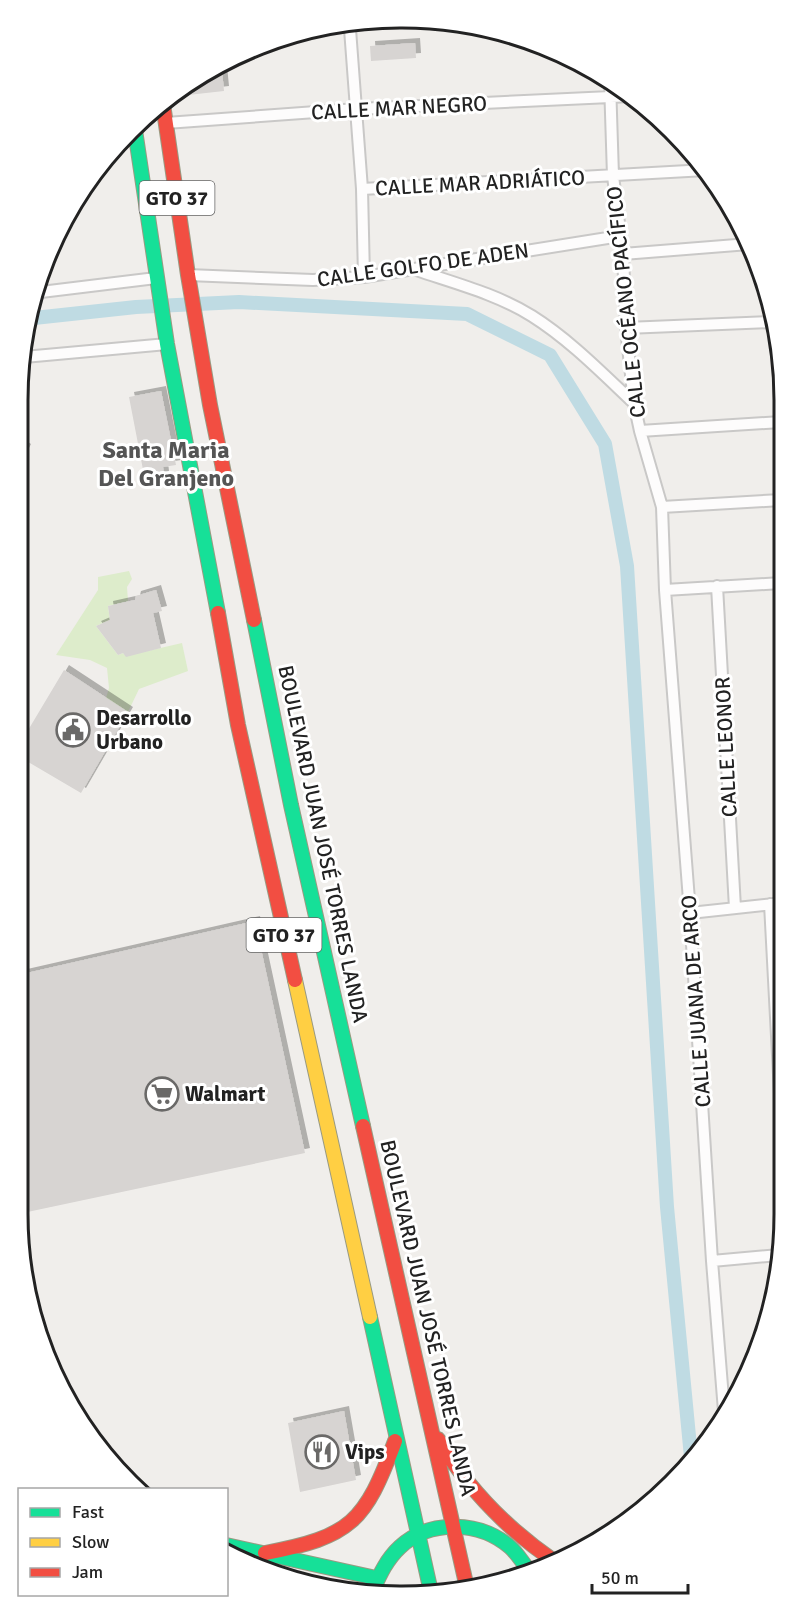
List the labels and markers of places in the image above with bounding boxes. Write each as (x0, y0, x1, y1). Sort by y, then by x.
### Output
place label: Desarrollo Urbano (96, 705, 192, 755)
public building icon: Desarrollo Urbano (55, 712, 91, 748)
supermarket icon: Walmart (144, 1076, 180, 1112)
place label: Walmart (185, 1081, 266, 1107)
restaurant icon: Vips (304, 1434, 340, 1470)
place label: Vips (345, 1439, 385, 1465)

